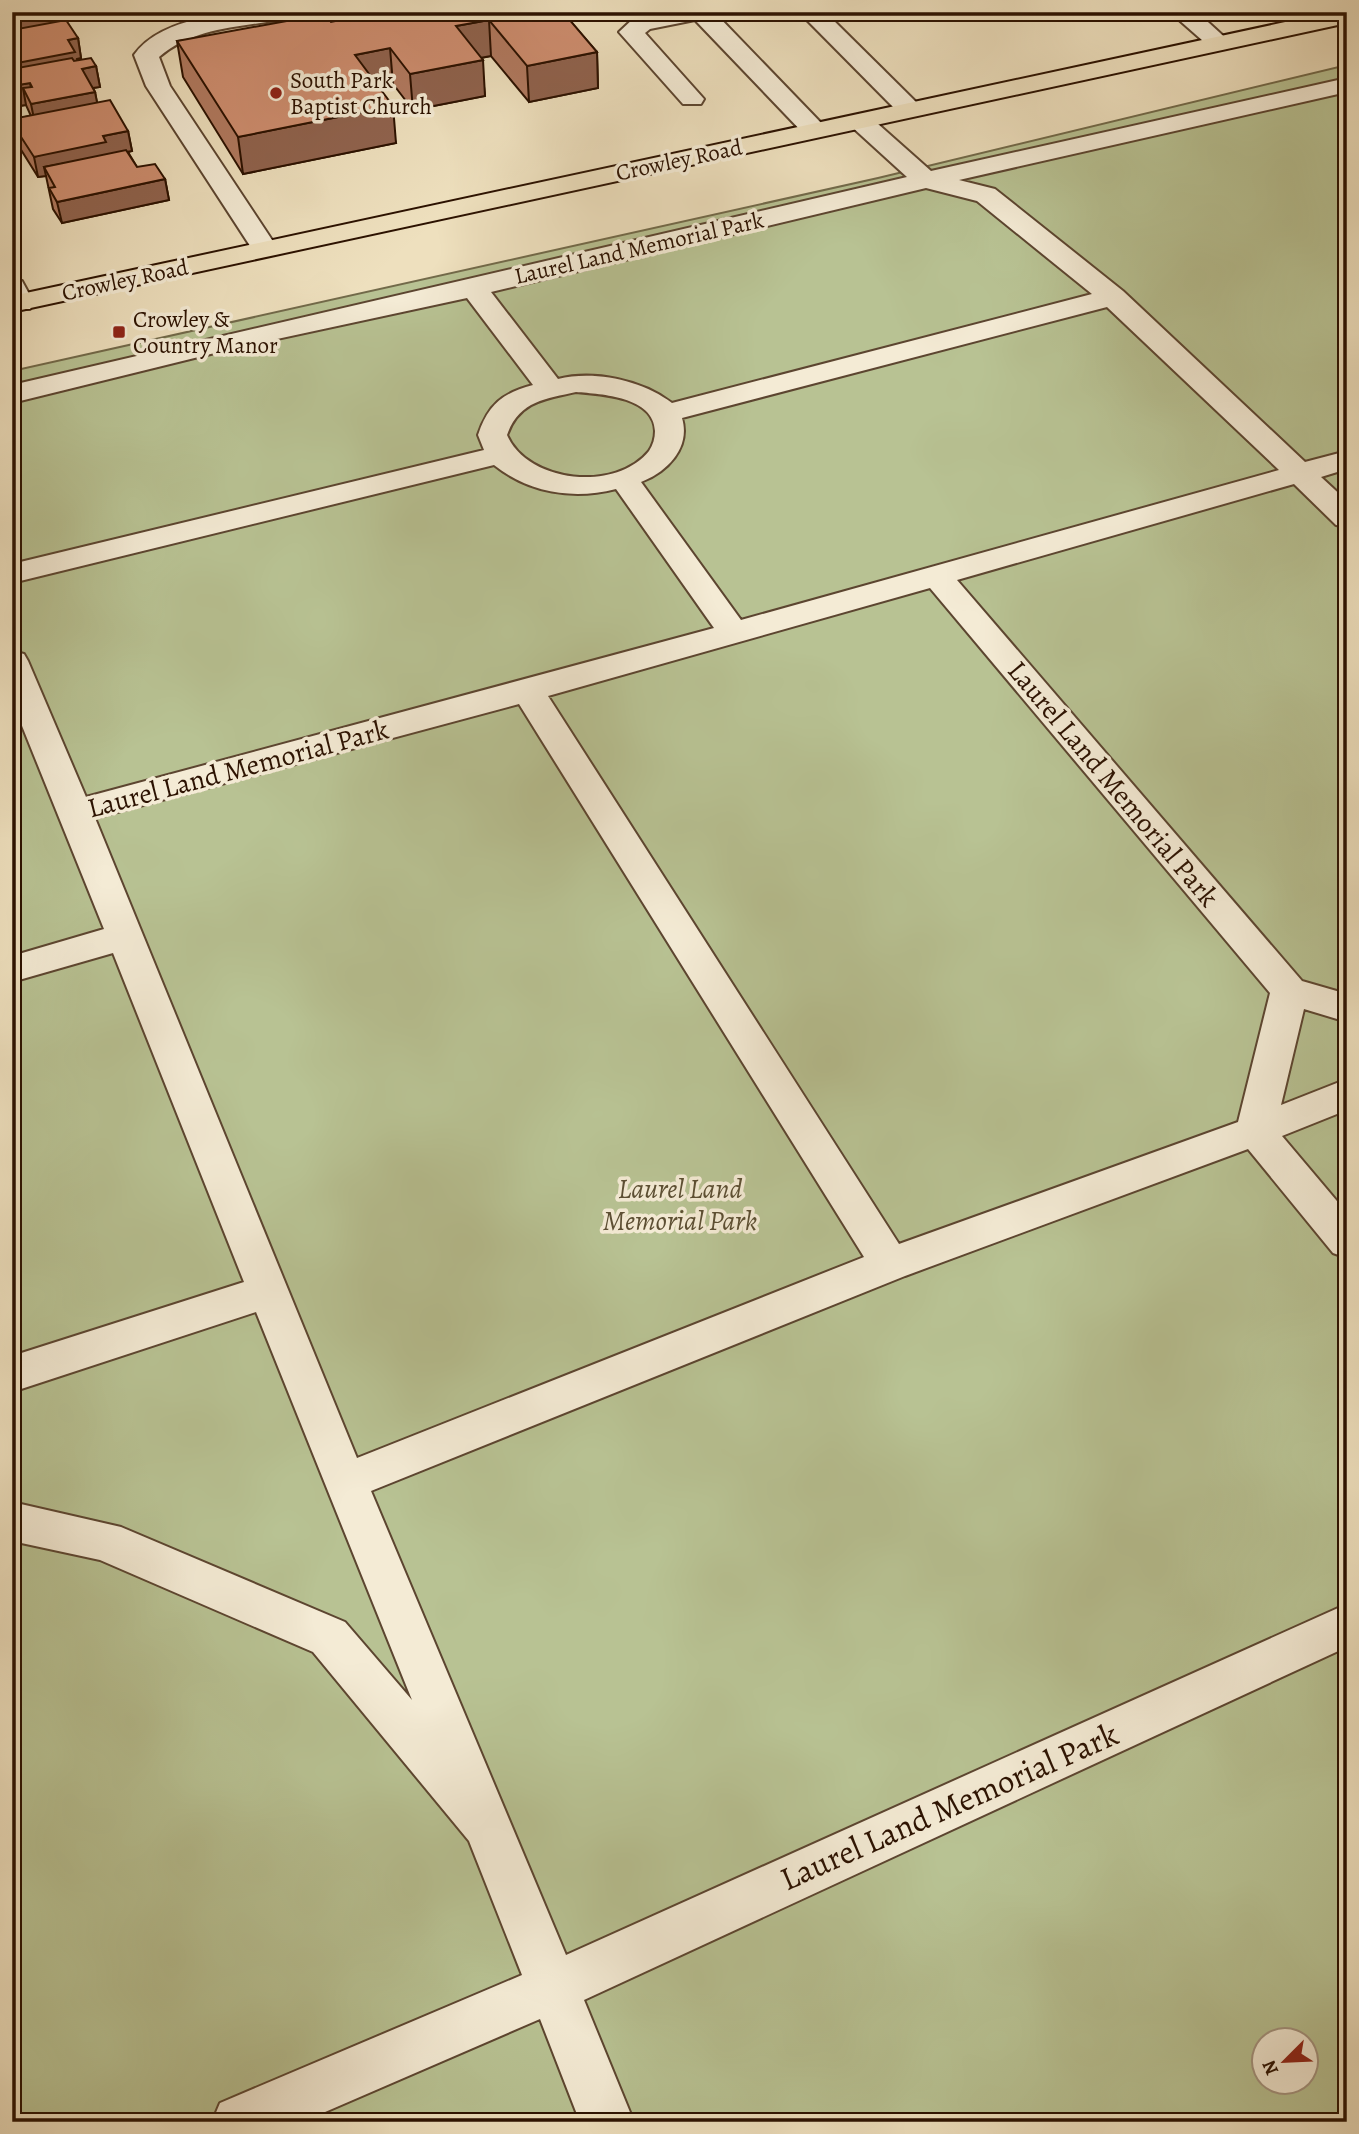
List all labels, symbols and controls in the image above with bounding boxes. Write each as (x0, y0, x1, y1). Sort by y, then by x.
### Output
place label: South Park Baptist Church (290, 65, 432, 122)
marker: South Park Baptist Church (268, 85, 284, 101)
street label: Crowley Road (613, 131, 746, 189)
street label: Laurel Land Memorial Park (511, 204, 767, 292)
street label: Crowley Road (59, 251, 192, 309)
place label: Crowley & Country Manor (133, 304, 278, 361)
marker: Crowley & Country Manor (111, 324, 127, 340)
street label: Laurel Land Memorial Park (999, 653, 1227, 915)
street label: Laurel Land Memorial Park (83, 710, 393, 828)
park label: Laurel Land Memorial Park (603, 1170, 757, 1240)
street label: Laurel Land Memorial Park (773, 1711, 1125, 1901)
north arrow (1250, 2025, 1320, 2096)
text: N (1256, 2056, 1285, 2079)

